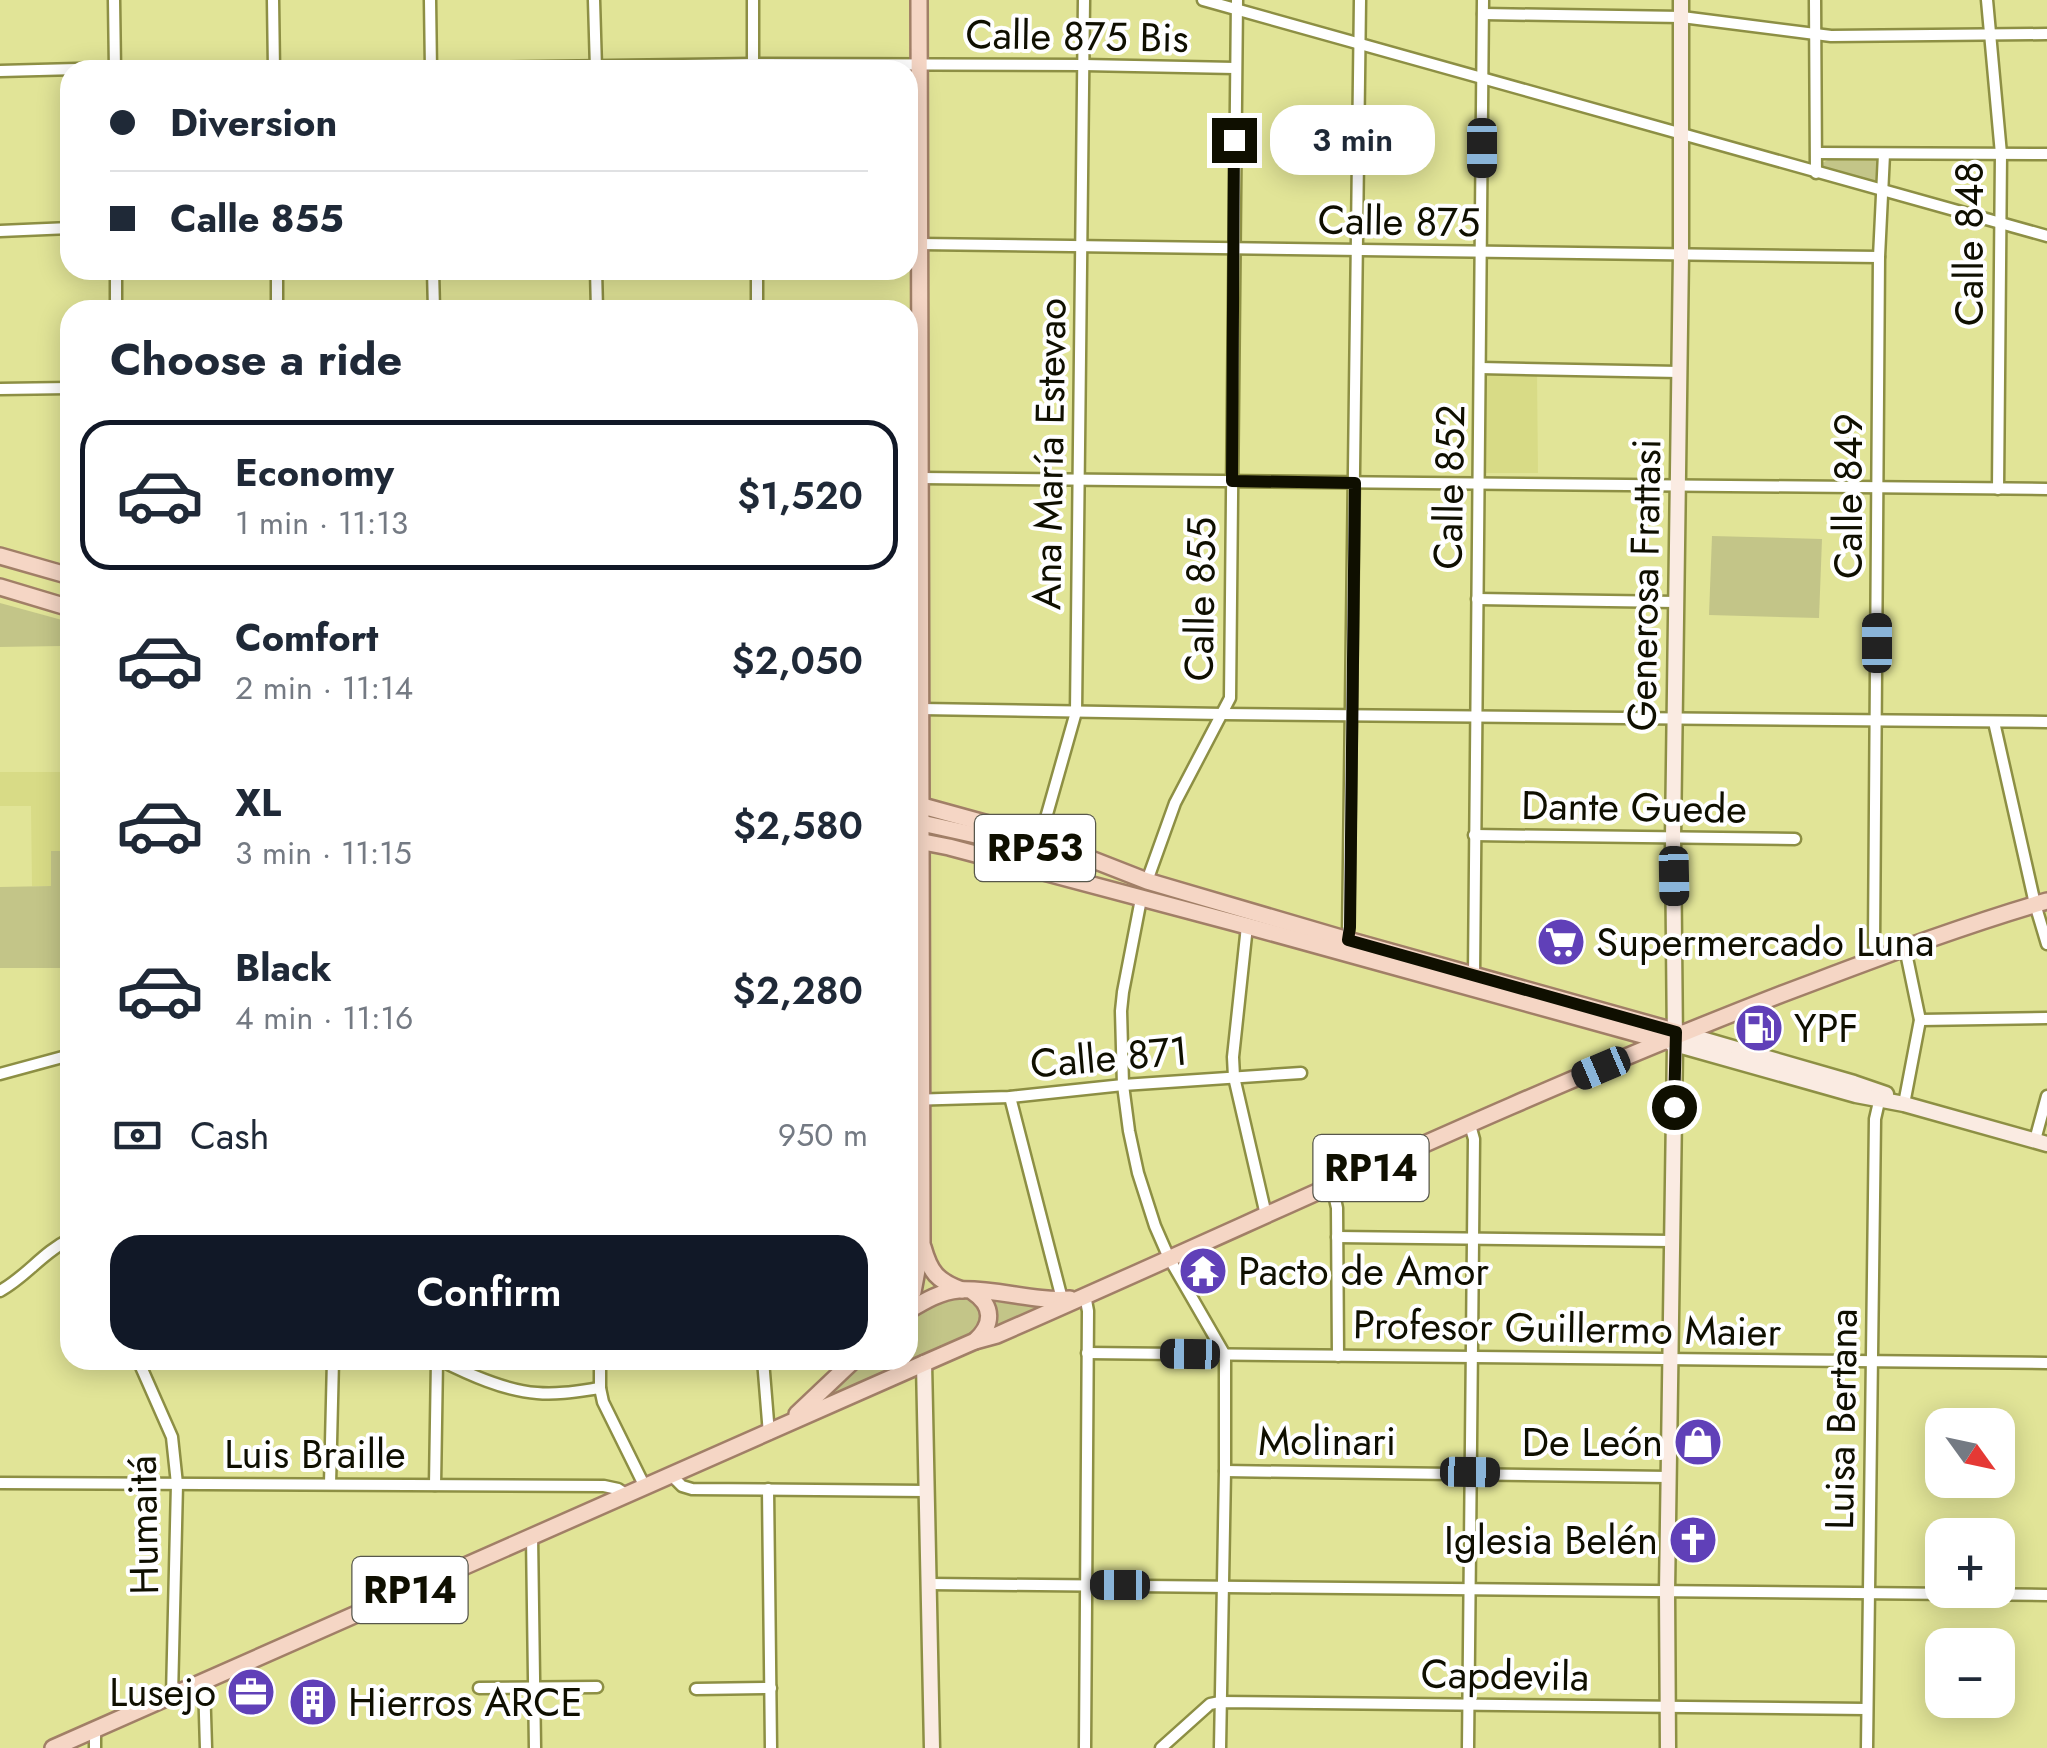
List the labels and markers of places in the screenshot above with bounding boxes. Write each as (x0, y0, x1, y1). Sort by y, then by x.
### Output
place label: Supermercado Luna (1596, 913, 1934, 971)
supermarket icon: Supermercado Luna (1535, 916, 1587, 968)
place label: YPF (1794, 999, 1858, 1057)
fuel station icon: YPF (1733, 1002, 1785, 1054)
place label: Pacto de Amor (1238, 1242, 1489, 1300)
temple icon: Pacto de Amor (1177, 1245, 1229, 1297)
place label: De León (1522, 1413, 1663, 1471)
shop icon: De León (1672, 1416, 1724, 1468)
place label: Iglesia Belén (1444, 1511, 1658, 1569)
church icon: Iglesia Belén (1667, 1514, 1719, 1566)
place label: Lusejo (109, 1663, 216, 1721)
office icon: Lusejo (225, 1666, 277, 1718)
place label: Hierros ARCE (348, 1673, 583, 1731)
building icon: Hierros ARCE (287, 1676, 339, 1728)

